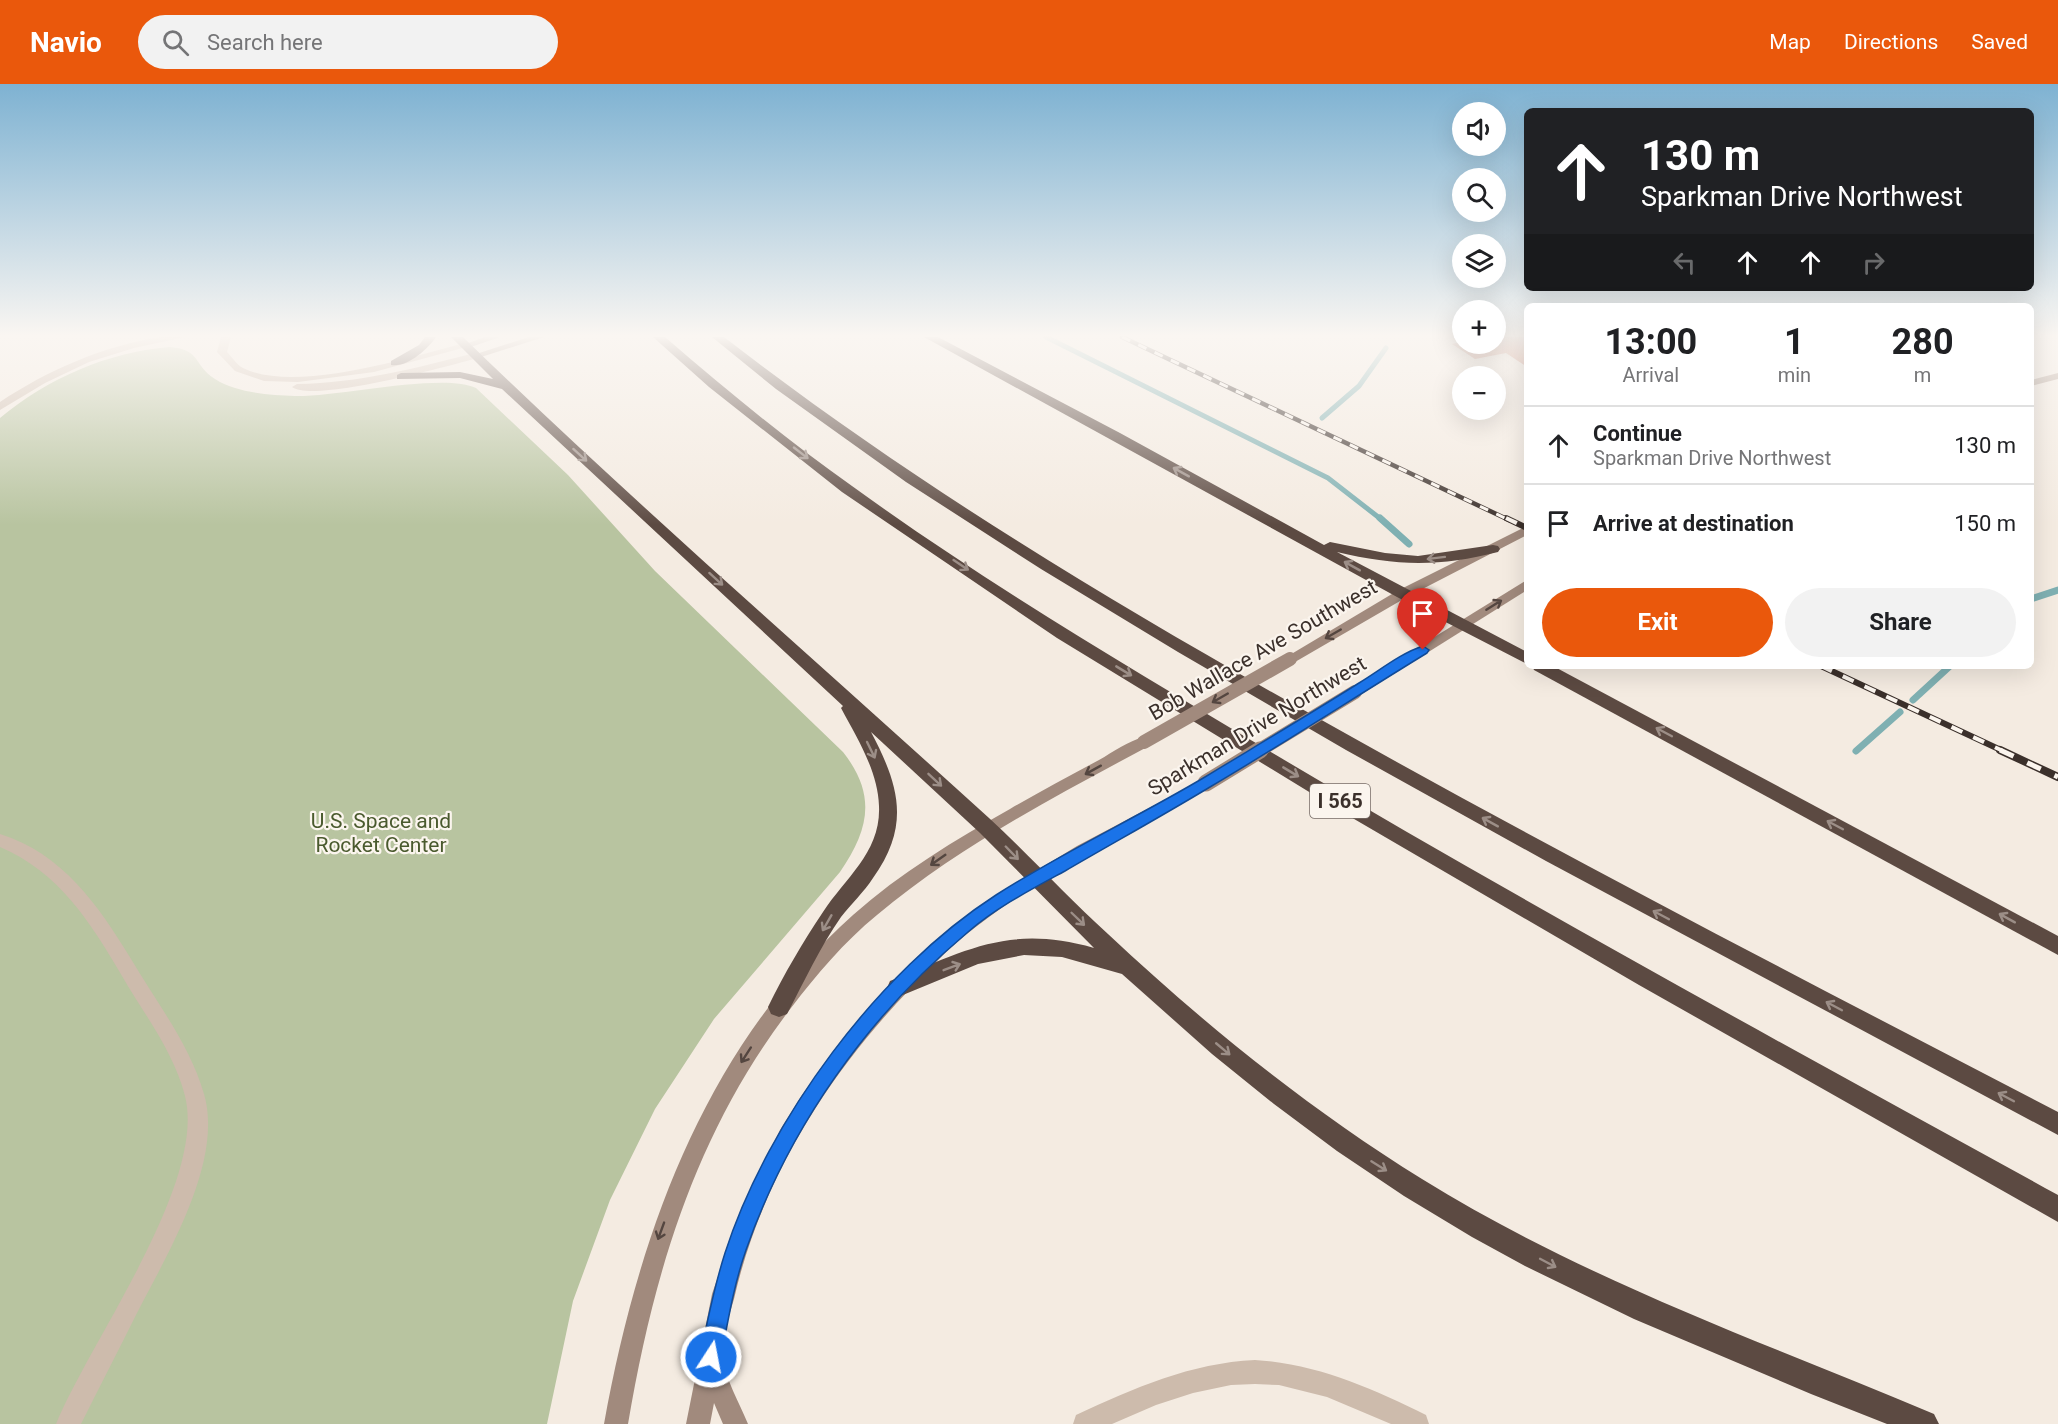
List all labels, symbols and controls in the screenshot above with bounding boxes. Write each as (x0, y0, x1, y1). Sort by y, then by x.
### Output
search box (138, 15, 558, 69)
text: Navio (30, 26, 102, 59)
icon: search (159, 26, 192, 59)
text: Search here (207, 30, 323, 55)
text: Map (1769, 30, 1811, 54)
text: Directions (1844, 30, 1938, 54)
text: Saved (1971, 30, 2028, 54)
map controls (1452, 102, 1506, 420)
button: sound (1452, 102, 1506, 156)
text: 130 m (1641, 131, 1760, 180)
icon: ahead (1542, 132, 1620, 210)
button: search (1452, 168, 1506, 222)
text: Sparkman Drive Northwest (1641, 181, 1963, 213)
button: layers (1452, 234, 1506, 288)
icon: left (1668, 246, 1701, 279)
icon: ahead (1731, 246, 1764, 279)
icon: ahead (1794, 246, 1827, 279)
icon: right (1857, 246, 1890, 279)
button: + (1452, 300, 1506, 354)
text: 13:00 (1604, 321, 1697, 363)
text: 1 (1784, 321, 1805, 363)
text: 280 (1892, 321, 1954, 363)
text: Arrival (1622, 363, 1679, 387)
text: min (1778, 363, 1811, 387)
text: m (1914, 363, 1931, 387)
button: − (1452, 366, 1506, 420)
text: Continue (1593, 421, 1682, 446)
icon: ahead (1542, 429, 1575, 462)
text: 130 m (1954, 433, 2016, 458)
text: Sparkman Drive Northwest (1593, 446, 1831, 470)
one-way arrow (793, 447, 809, 460)
one-way arrow (573, 448, 588, 462)
one-way arrow (1172, 466, 1190, 477)
icon: arrive (1542, 507, 1575, 540)
text: Arrive at destination (1593, 511, 1794, 536)
text: 150 m (1954, 511, 2016, 536)
one-way arrow (1426, 553, 1446, 564)
one-way arrow (952, 559, 969, 572)
one-way arrow (1343, 559, 1360, 571)
one-way arrow (709, 572, 724, 586)
street label: Bob Wallace Ave Southwest (1145, 575, 1381, 725)
pin (1397, 588, 1448, 650)
button: Exit (1542, 588, 1773, 657)
button: Share (1785, 588, 2016, 657)
icon: arrive (1406, 597, 1439, 630)
one-way arrow (1485, 598, 1502, 611)
one-way arrow (1325, 628, 1342, 640)
street label: Sparkman Drive Northwest (1144, 651, 1370, 801)
one-way arrow (1115, 666, 1132, 678)
one-way arrow (1212, 693, 1230, 704)
one-way arrow (1655, 726, 1673, 737)
one-way arrow (866, 741, 878, 759)
one-way arrow (1084, 765, 1102, 776)
one-way arrow (1282, 766, 1299, 778)
one-way arrow (927, 773, 942, 787)
road number: I 565 (1310, 784, 1370, 818)
park label: U.S. Space and Rocket Center (311, 809, 451, 857)
one-way arrow (1481, 816, 1499, 827)
one-way arrow (1827, 819, 1845, 830)
one-way arrow (1004, 846, 1019, 861)
one-way arrow (931, 854, 947, 866)
one-way arrow (1653, 909, 1670, 921)
one-way arrow (1999, 911, 2016, 923)
one-way arrow (1070, 912, 1085, 926)
one-way arrow (821, 914, 833, 931)
one-way arrow (942, 960, 961, 971)
one-way arrow (1825, 1000, 1843, 1011)
one-way arrow (1215, 1043, 1231, 1056)
one-way arrow (739, 1047, 752, 1064)
one-way arrow (1997, 1090, 2015, 1102)
one-way arrow (1370, 1160, 1387, 1172)
one-way arrow (655, 1221, 666, 1240)
one-way arrow (1538, 1258, 1556, 1270)
position arrow (679, 1325, 743, 1389)

